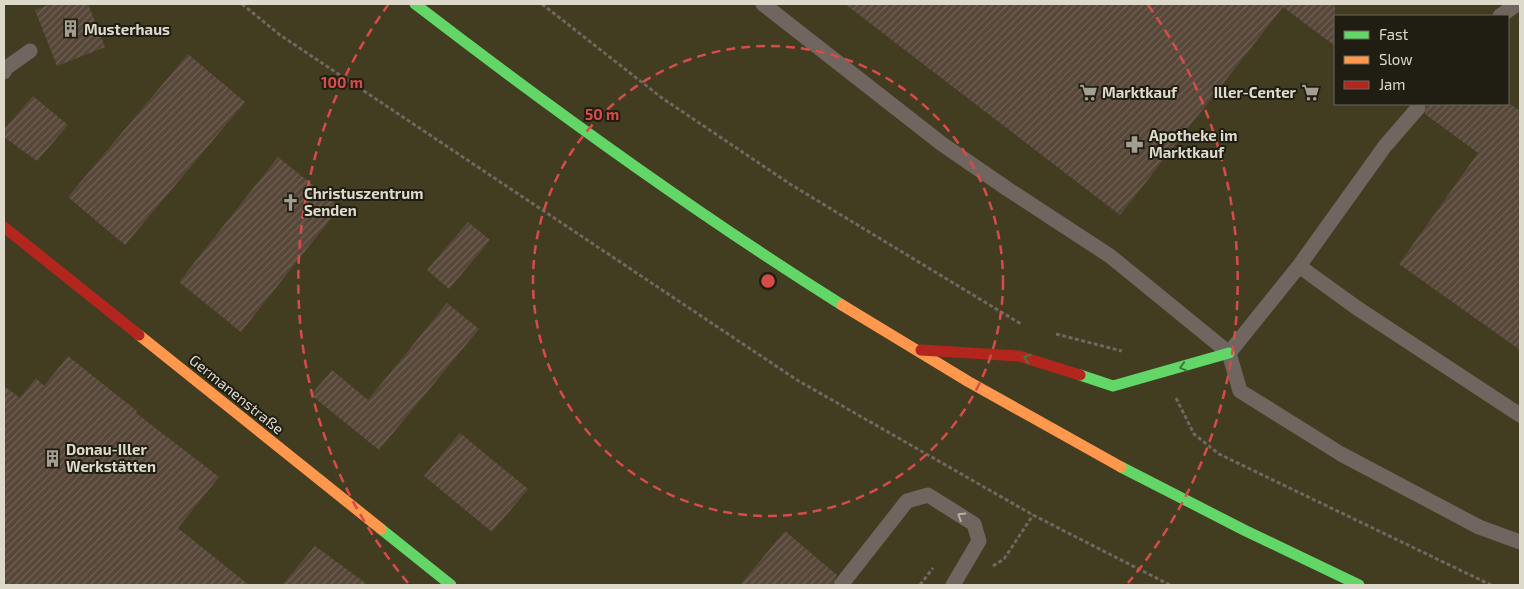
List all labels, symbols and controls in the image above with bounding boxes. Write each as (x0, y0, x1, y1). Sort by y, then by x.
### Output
legend (1334, 15, 1509, 105)
building icon: Musterhaus (60, 19, 80, 39)
place label: Musterhaus (84, 20, 170, 38)
text: Fast (1379, 25, 1409, 43)
text: Slow (1379, 50, 1413, 68)
text: 100 m (321, 73, 363, 91)
text: Jam (1379, 75, 1405, 93)
supermarket icon: Marktkauf (1078, 82, 1098, 102)
supermarket icon: Iller-Center (1300, 82, 1320, 102)
place label: Marktkauf (1102, 83, 1178, 101)
place label: Iller-Center (1214, 83, 1297, 101)
text: 50 m (585, 105, 619, 123)
place label: Apotheke im Marktkauf (1149, 126, 1237, 161)
pharmacy icon: Apotheke im Marktkauf (1125, 134, 1145, 154)
place label: Christuszentrum Senden (304, 184, 423, 219)
church icon: Christuszentrum Senden (280, 192, 300, 212)
centre of rings (759, 272, 777, 290)
street label: Germanenstraße (186, 350, 288, 438)
one-way arrow (1024, 354, 1032, 364)
one-way arrow (1179, 361, 1187, 371)
place label: Donau-Iller Werkstätten (66, 440, 156, 475)
building icon: Donau-Iller Werkstätten (42, 448, 62, 468)
one-way arrow (957, 513, 966, 523)

